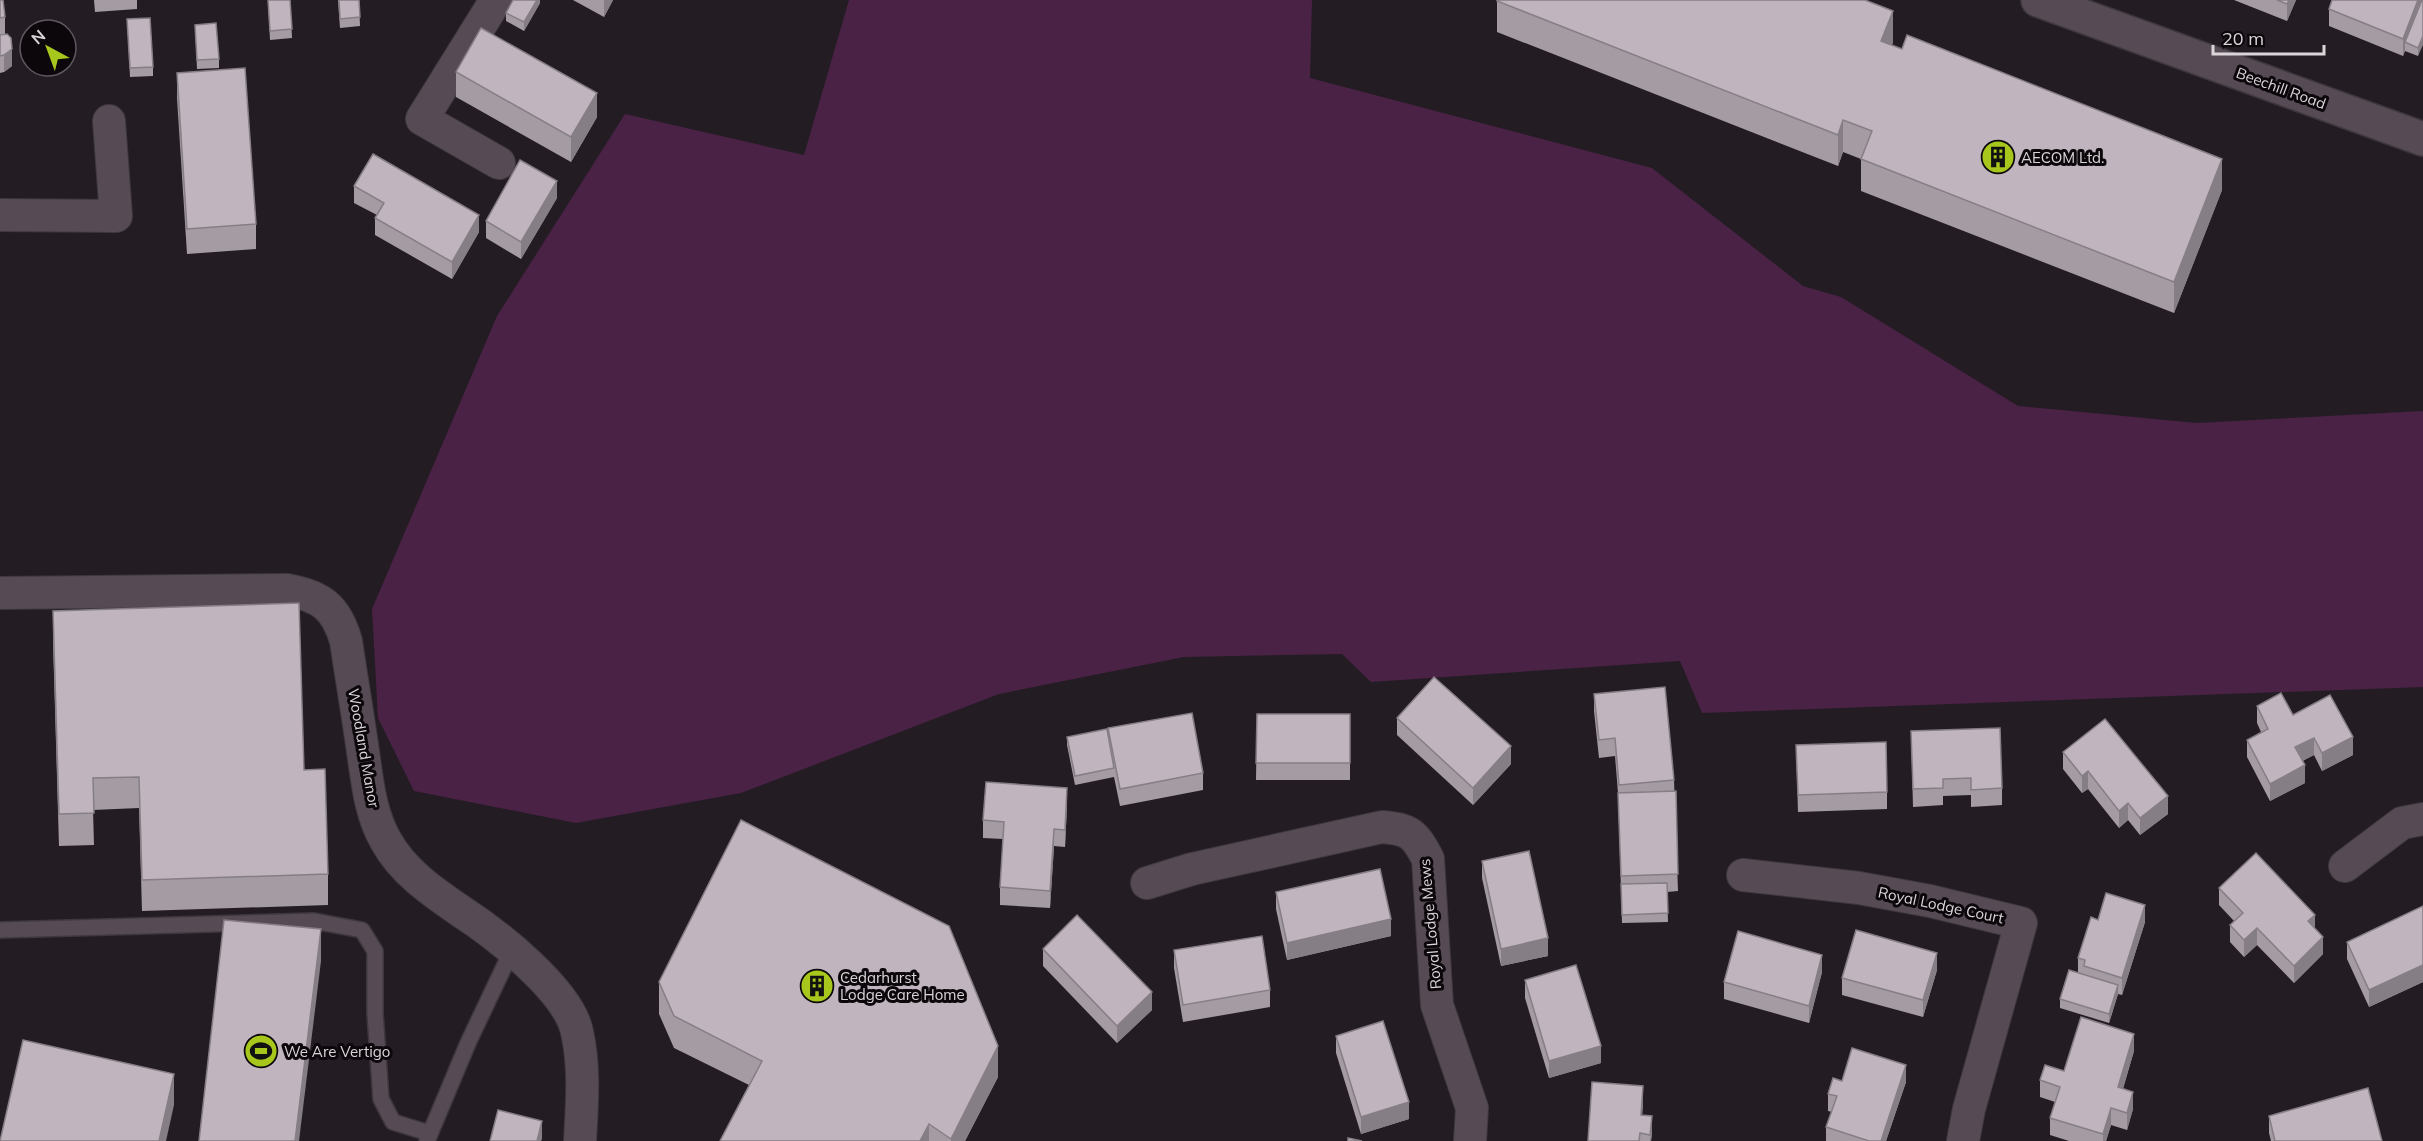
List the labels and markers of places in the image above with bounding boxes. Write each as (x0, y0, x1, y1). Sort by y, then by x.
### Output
building icon: AECOM Ltd. (1980, 139, 2016, 175)
place label: AECOM Ltd. (2021, 148, 2105, 167)
building icon: Cedarhurst Lodge Care Home (799, 968, 835, 1004)
place label: Cedarhurst Lodge Care Home (840, 968, 965, 1004)
sports icon: We Are Vertigo (243, 1033, 279, 1069)
place label: We Are Vertigo (284, 1042, 390, 1061)

